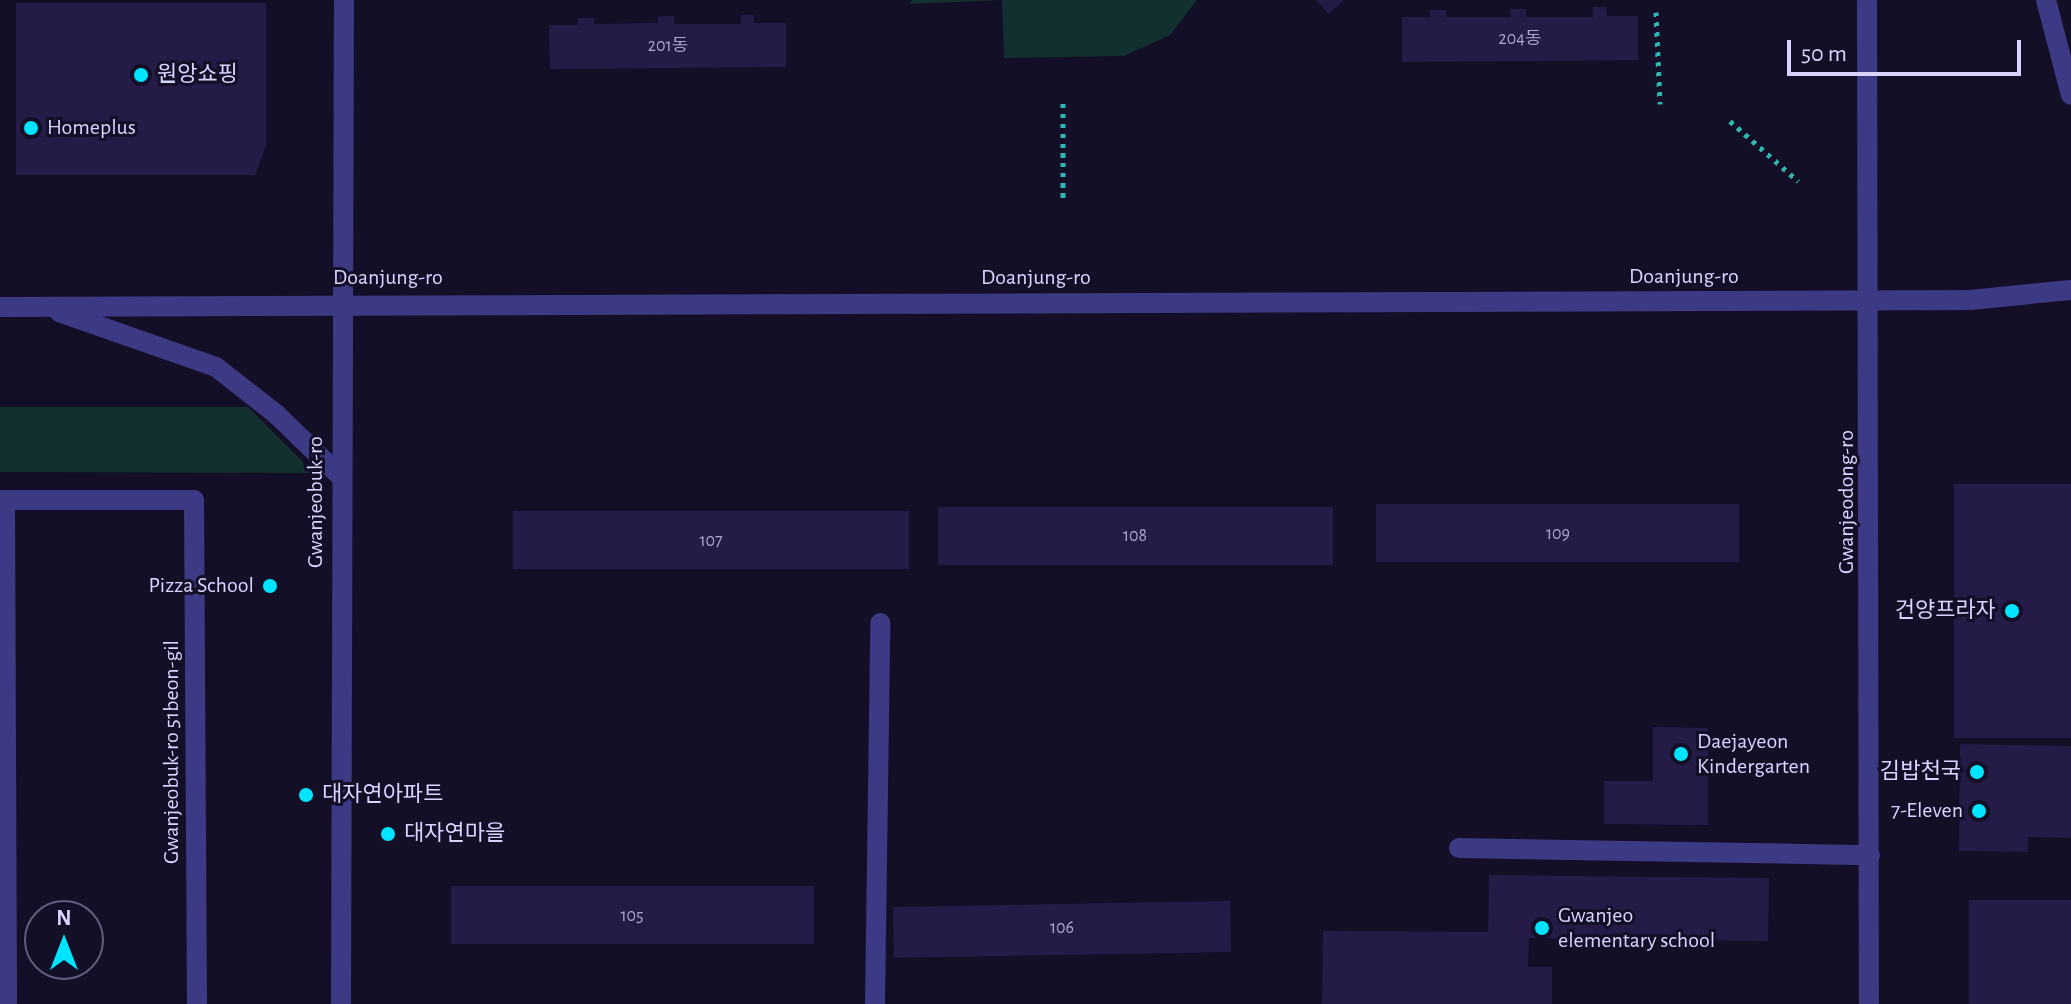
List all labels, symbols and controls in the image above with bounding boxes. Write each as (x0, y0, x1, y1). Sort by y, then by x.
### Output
scale bar (1791, 24, 2025, 74)
house number: 204동 (1499, 28, 1541, 50)
house number: 201동 (648, 35, 688, 57)
text: 50 m (1801, 42, 1847, 66)
place label: 원앙쇼핑 (157, 62, 238, 88)
marker: 원앙쇼핑 (132, 66, 150, 84)
place label: Homeplus (47, 115, 136, 141)
marker: Homeplus (22, 119, 40, 137)
street label: Doanjung-ro (1629, 264, 1739, 290)
street label: Doanjung-ro (333, 265, 443, 291)
street label: Doanjung-ro (981, 265, 1091, 291)
street label: Gwanjeodong-ro (1834, 430, 1860, 574)
street label: Gwanjeobuk-ro (303, 436, 329, 568)
house number: 109 (1546, 523, 1570, 545)
house number: 108 (1123, 525, 1147, 547)
house number: 107 (699, 530, 723, 552)
place label: Pizza School (148, 573, 254, 599)
marker: Pizza School (261, 577, 279, 595)
place label: 건양프라자 (1895, 598, 1996, 624)
marker: 건양프라자 (2003, 602, 2021, 620)
street label: Gwanjeobuk-ro 51beon-gil (159, 640, 185, 864)
place label: Daejayeon Kindergarten (1697, 728, 1810, 780)
marker: Daejayeon Kindergarten (1672, 745, 1690, 763)
place label: 김밥천국 (1880, 759, 1961, 785)
marker: 김밥천국 (1968, 763, 1986, 781)
place label: 대자연아파트 (322, 782, 443, 808)
marker: 대자연아파트 (297, 786, 315, 804)
place label: 7-Eleven (1891, 798, 1963, 824)
marker: 7-Eleven (1970, 802, 1988, 820)
place label: 대자연마을 (404, 821, 505, 847)
marker: 대자연마을 (379, 825, 397, 843)
north arrow (24, 900, 104, 980)
place label: Gwanjeo elementary school (1558, 902, 1715, 954)
house number: 105 (620, 905, 644, 927)
text: N (56, 907, 72, 929)
house number: 106 (1050, 917, 1074, 939)
marker: Gwanjeo elementary school (1533, 919, 1551, 937)

